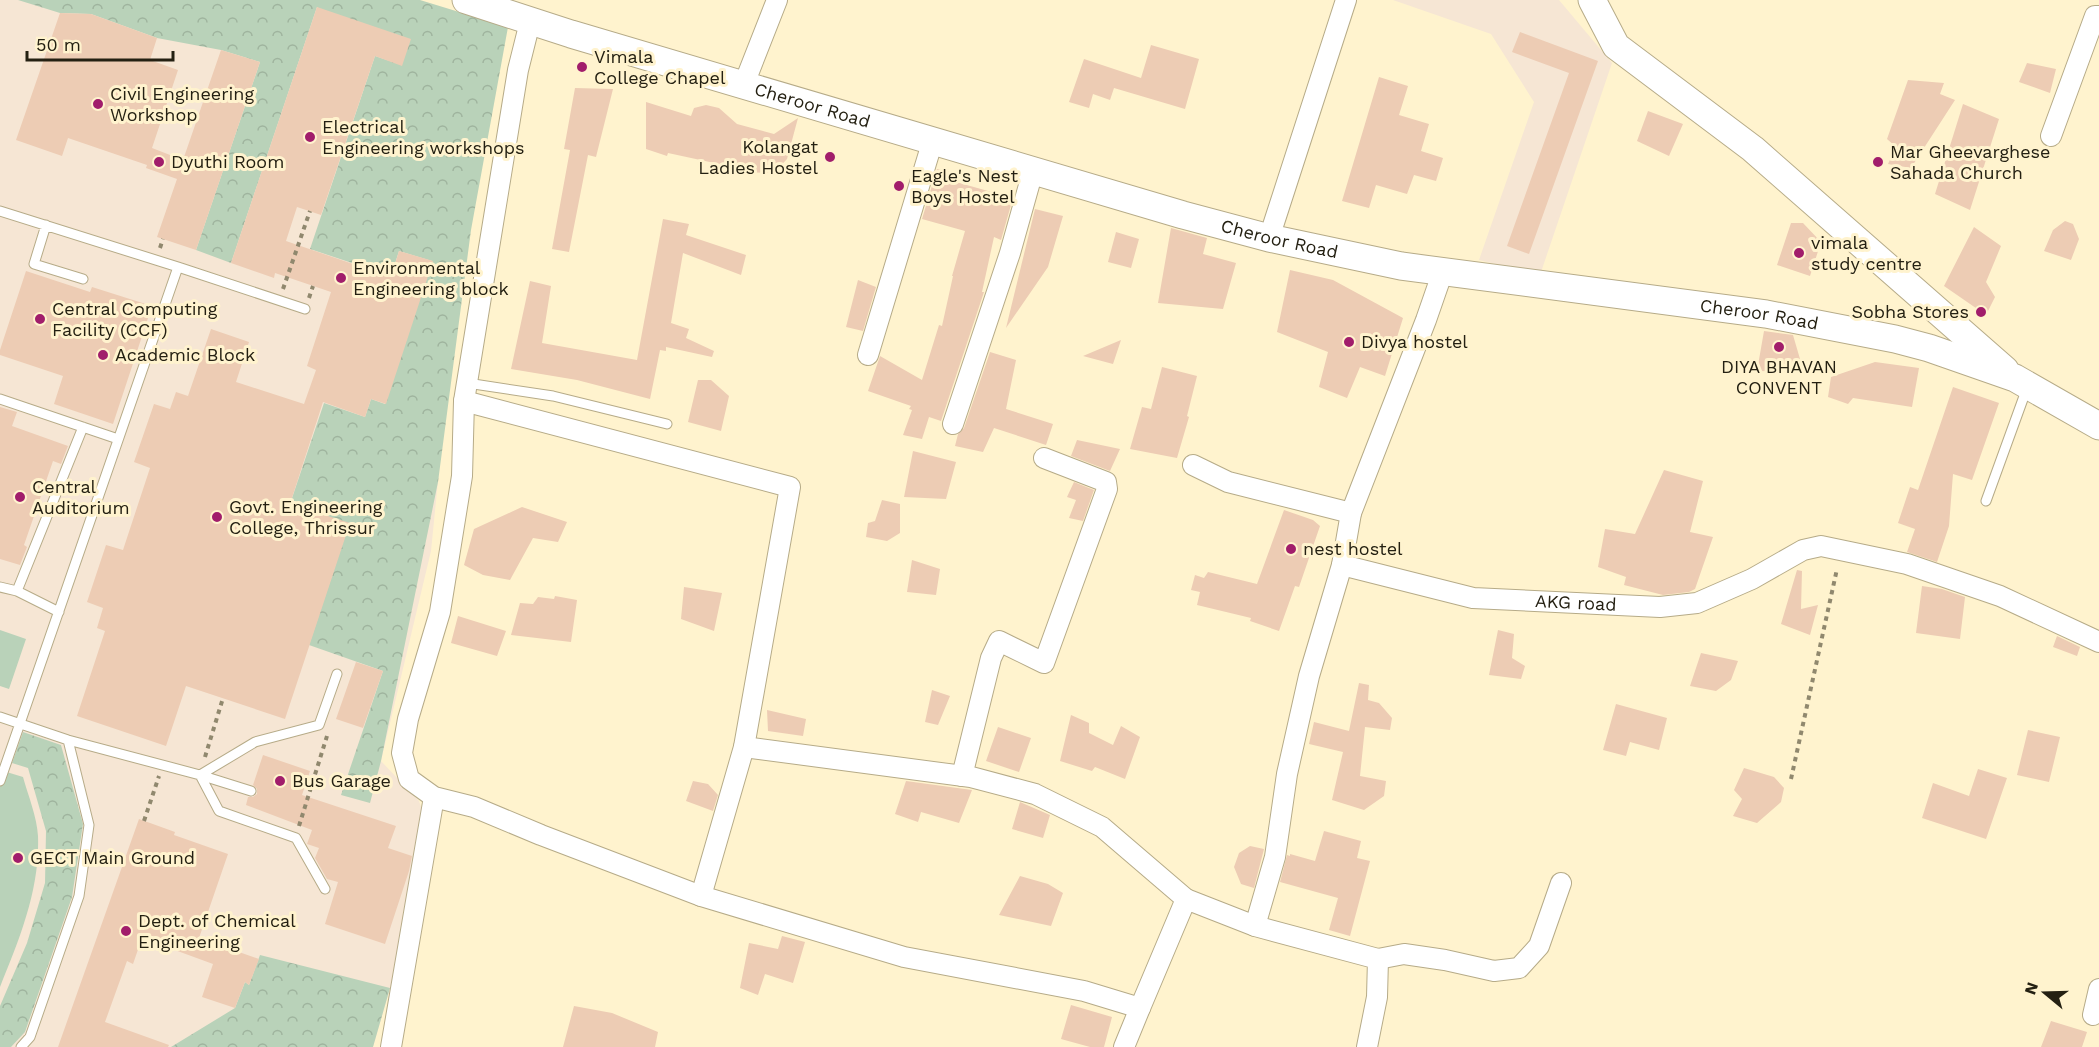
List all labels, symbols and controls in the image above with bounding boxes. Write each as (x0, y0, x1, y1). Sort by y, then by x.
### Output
scale bar (27, 24, 172, 62)
text: 50 m (36, 34, 81, 55)
place label: Vimala College Chapel (594, 46, 726, 88)
marker: Vimala College Chapel (575, 60, 589, 74)
street label: Cheroor Road (752, 78, 873, 132)
place label: Civil Engineering Workshop (110, 83, 254, 125)
marker: Civil Engineering Workshop (91, 97, 105, 111)
place label: Electrical Engineering workshops (322, 116, 525, 158)
marker: Electrical Engineering workshops (303, 130, 317, 144)
place label: Kolangat Ladies Hostel (698, 136, 818, 178)
place label: Mar Gheevarghese Sahada Church (1890, 141, 2050, 183)
marker: Kolangat Ladies Hostel (823, 150, 837, 164)
place label: Dyuthi Room (171, 151, 284, 172)
marker: Dyuthi Room (152, 155, 166, 169)
marker: Mar Gheevarghese Sahada Church (1871, 155, 1885, 169)
place label: Eagle's Nest Boys Hostel (911, 165, 1018, 207)
marker: Eagle's Nest Boys Hostel (892, 179, 906, 193)
street label: Cheroor Road (1219, 215, 1340, 262)
place label: vimala study centre (1811, 232, 1922, 274)
marker: vimala study centre (1792, 246, 1806, 260)
place label: Environmental Engineering block (353, 257, 509, 299)
marker: Environmental Engineering block (334, 271, 348, 285)
street label: Cheroor Road (1699, 294, 1820, 334)
place label: Central Computing Facility (CCF) (52, 298, 218, 340)
place label: Sobha Stores (1852, 301, 1969, 322)
marker: Sobha Stores (1974, 305, 1988, 319)
marker: Central Computing Facility (CCF) (33, 312, 47, 326)
place label: Divya hostel (1361, 331, 1468, 352)
marker: Divya hostel (1342, 335, 1356, 349)
marker: DIYA BHAVAN CONVENT (1772, 340, 1786, 354)
place label: Academic Block (115, 344, 255, 365)
marker: Academic Block (96, 348, 110, 362)
place label: DIYA BHAVAN CONVENT (1721, 356, 1837, 398)
place label: Central Auditorium (32, 476, 130, 518)
marker: Central Auditorium (13, 490, 27, 504)
place label: Govt. Engineering College, Thrissur (229, 496, 383, 538)
marker: Govt. Engineering College, Thrissur (210, 510, 224, 524)
place label: nest hostel (1303, 538, 1403, 559)
marker: nest hostel (1284, 542, 1298, 556)
street label: AKG road (1534, 590, 1617, 615)
place label: Bus Garage (292, 770, 391, 791)
marker: Bus Garage (273, 774, 287, 788)
place label: GECT Main Ground (30, 847, 195, 868)
marker: GECT Main Ground (11, 851, 25, 865)
place label: Dept. of Chemical Engineering (138, 910, 296, 952)
marker: Dept. of Chemical Engineering (119, 924, 133, 938)
north arrow (2015, 963, 2075, 1023)
text: N (2020, 980, 2042, 997)

